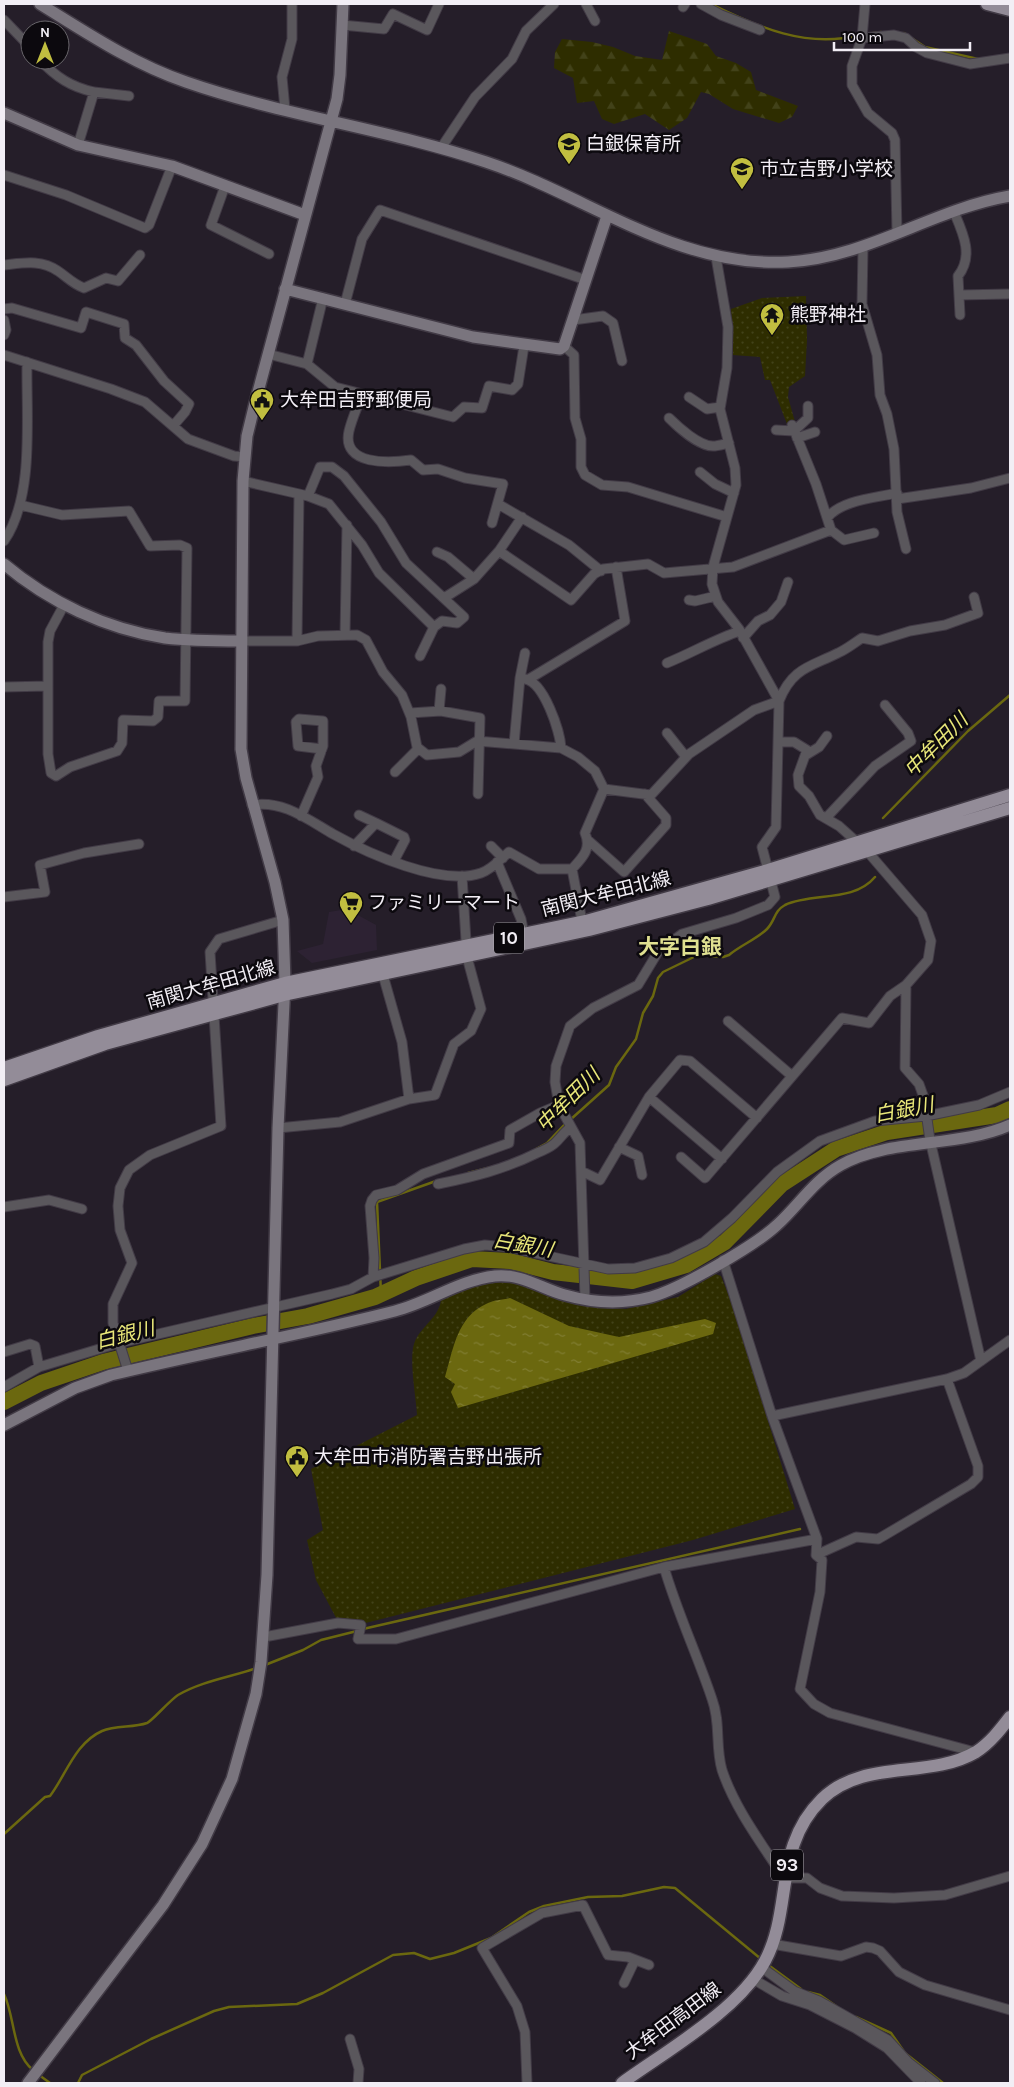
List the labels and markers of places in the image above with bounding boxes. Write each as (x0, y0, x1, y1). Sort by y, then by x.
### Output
school or university icon: 白銀保育所 (556, 131, 582, 165)
place label: 白銀保育所 (586, 133, 681, 155)
school or university icon: 市立吉野小学校 (729, 156, 755, 190)
place label: 市立吉野小学校 (760, 158, 893, 180)
temple icon: 熊野神社 (759, 302, 785, 336)
place label: 熊野神社 (790, 304, 866, 326)
public building icon: 大牟田吉野郵便局 (249, 387, 275, 421)
place label: 大牟田吉野郵便局 (280, 389, 432, 411)
supermarket icon: ファミリーマート (338, 890, 364, 924)
place label: ファミリーマート (368, 892, 520, 914)
public building icon: 大牟田市消防署吉野出張所 (284, 1444, 310, 1478)
place label: 大牟田市消防署吉野出張所 (314, 1446, 542, 1468)

